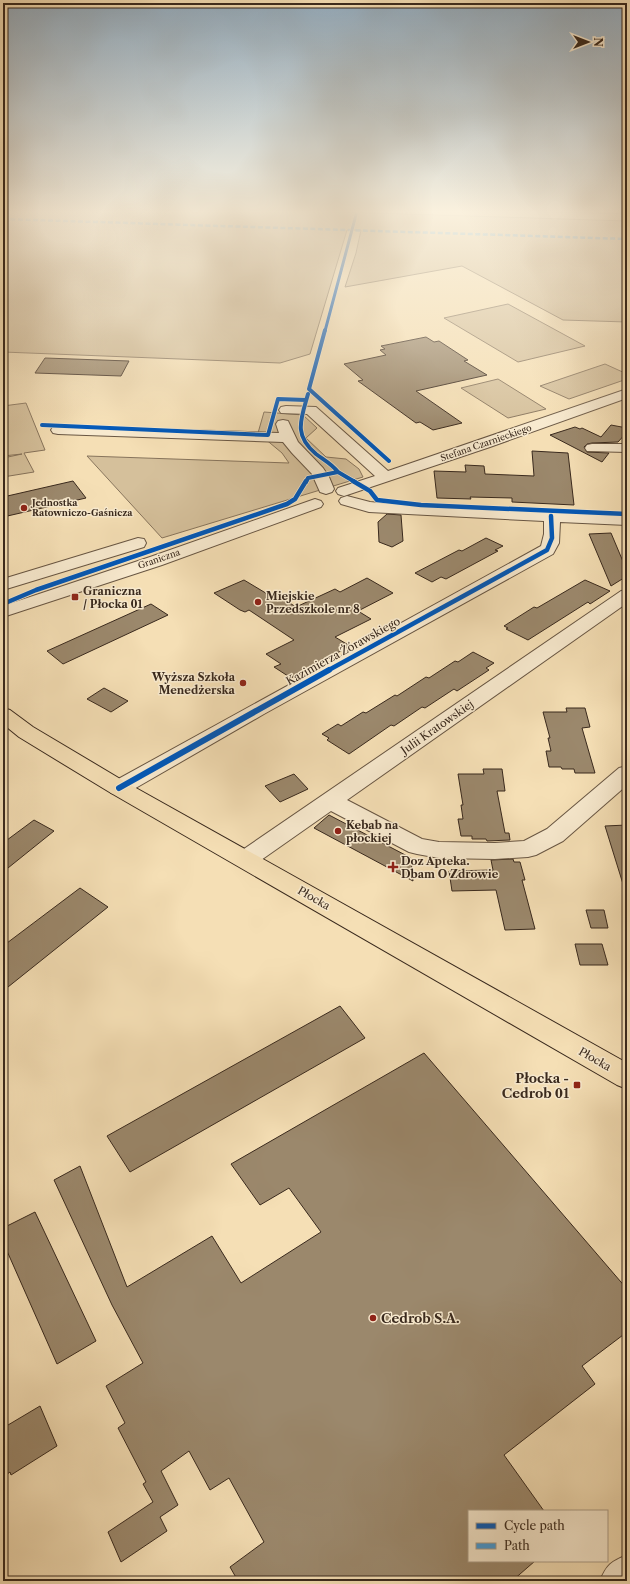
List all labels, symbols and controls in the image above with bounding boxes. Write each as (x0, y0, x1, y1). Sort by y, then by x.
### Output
north arrow (568, 22, 608, 62)
text: N (591, 37, 605, 47)
street label: Stefana Czarnieckiego (439, 422, 533, 463)
place label: Jednostka Ratowniczo-Gaśnicza (30, 497, 133, 518)
marker: Jednostka Ratowniczo-Gaśnicza (19, 503, 29, 513)
street label: Graniczna (136, 546, 182, 571)
place label: Graniczna / Płocka 01 (83, 584, 143, 611)
place label: Miejskie Przedszkole nr 8 (266, 589, 360, 616)
marker: Graniczna / Płocka 01 (70, 592, 80, 602)
marker: Miejskie Przedszkole nr 8 (253, 597, 263, 607)
street label: Kazimierza Żórawskiego (283, 613, 403, 688)
place label: Wyższa Szkoła Menedżerska (151, 670, 236, 697)
marker: Wyższa Szkoła Menedżerska (238, 678, 248, 688)
street label: Julii Kratowskiej (396, 697, 476, 758)
place label: Kebab na płockiej (346, 818, 399, 845)
marker: Kebab na płockiej (333, 826, 343, 836)
place label: Doz Apteka. Dbam O Zdrowie (401, 854, 499, 881)
marker: Doz Apteka. Dbam O Zdrowie (388, 862, 398, 872)
street label: Płocka (295, 883, 333, 913)
street label: Płocka (576, 1044, 614, 1074)
place label: Płocka - Cedrob 01 (502, 1070, 569, 1101)
marker: Płocka - Cedrob 01 (572, 1080, 582, 1090)
place label: Cedrob S.A. (381, 1310, 460, 1326)
marker: Cedrob S.A. (368, 1313, 378, 1323)
legend (468, 1510, 608, 1562)
text: Cycle path (504, 1518, 565, 1533)
text: Path (504, 1538, 530, 1553)

